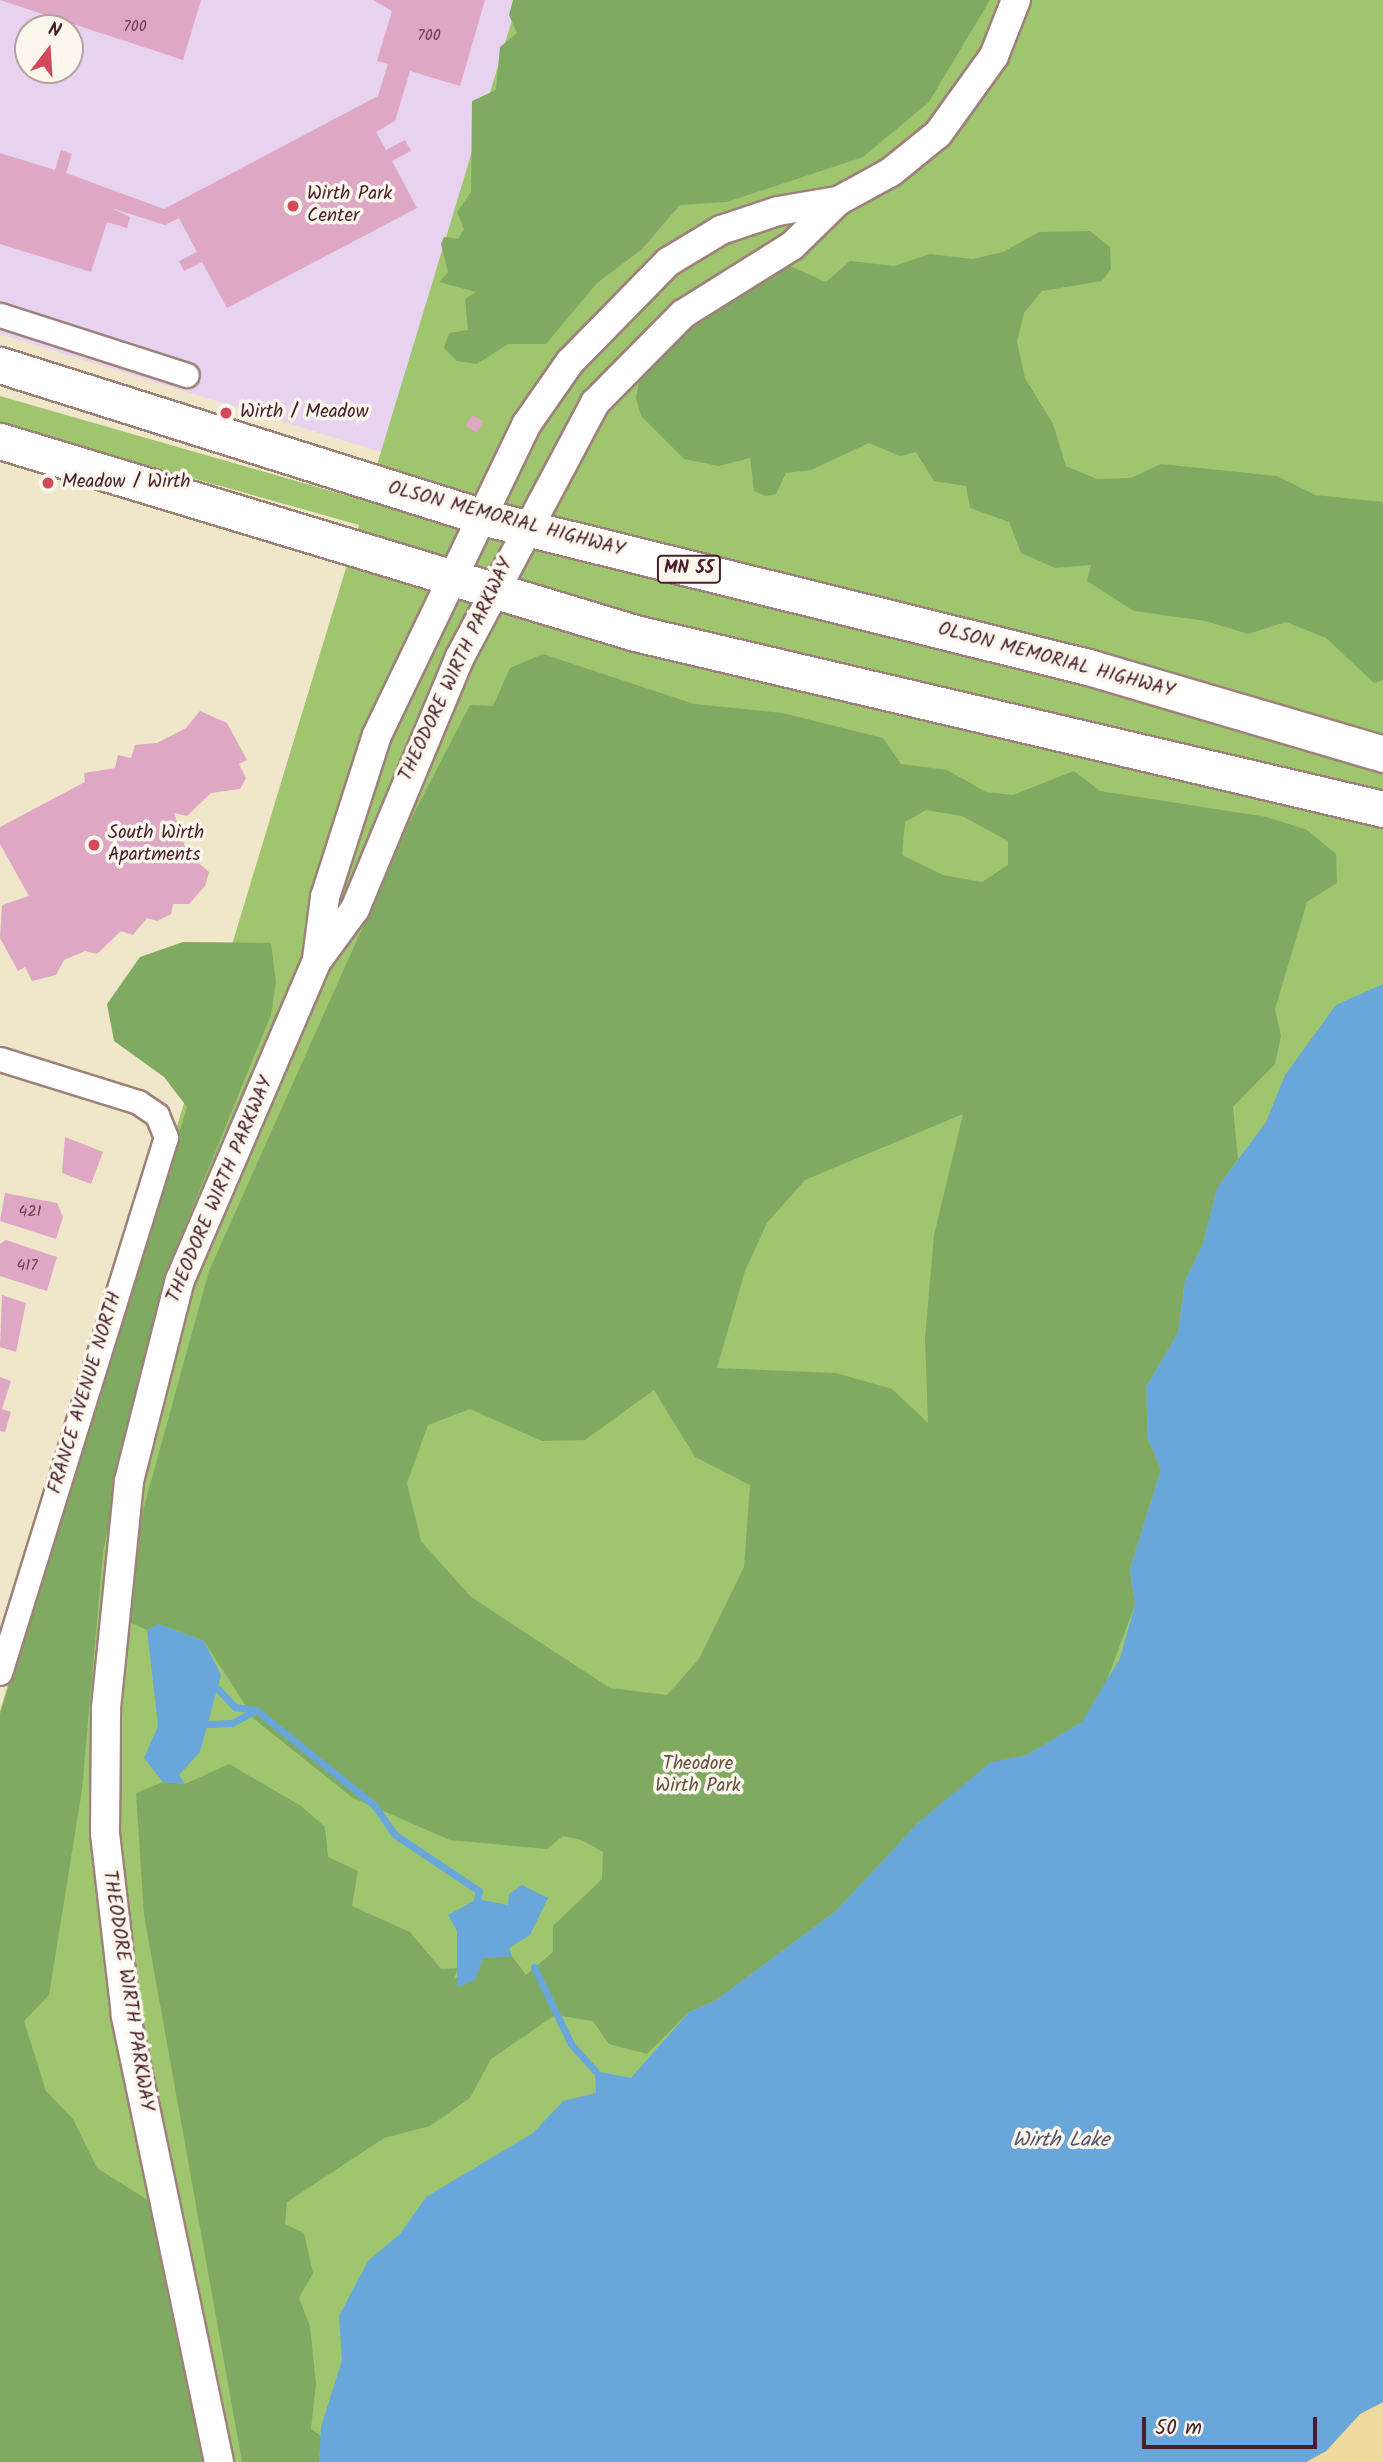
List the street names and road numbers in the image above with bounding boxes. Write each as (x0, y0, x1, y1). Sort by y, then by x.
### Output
street label: OLSON MEMORIAL HIGHWAY (385, 477, 627, 563)
road number: MN 55 (656, 554, 722, 584)
street label: THEODORE WIRTH PARKWAY (395, 555, 519, 785)
street label: OLSON MEMORIAL HIGHWAY (935, 618, 1177, 704)
street label: THEODORE WIRTH PARKWAY (163, 1074, 279, 1306)
street label: FRANCE AVENUE NORTH (44, 1289, 128, 1497)
street label: THEODORE WIRTH PARKWAY (97, 1869, 157, 2113)

